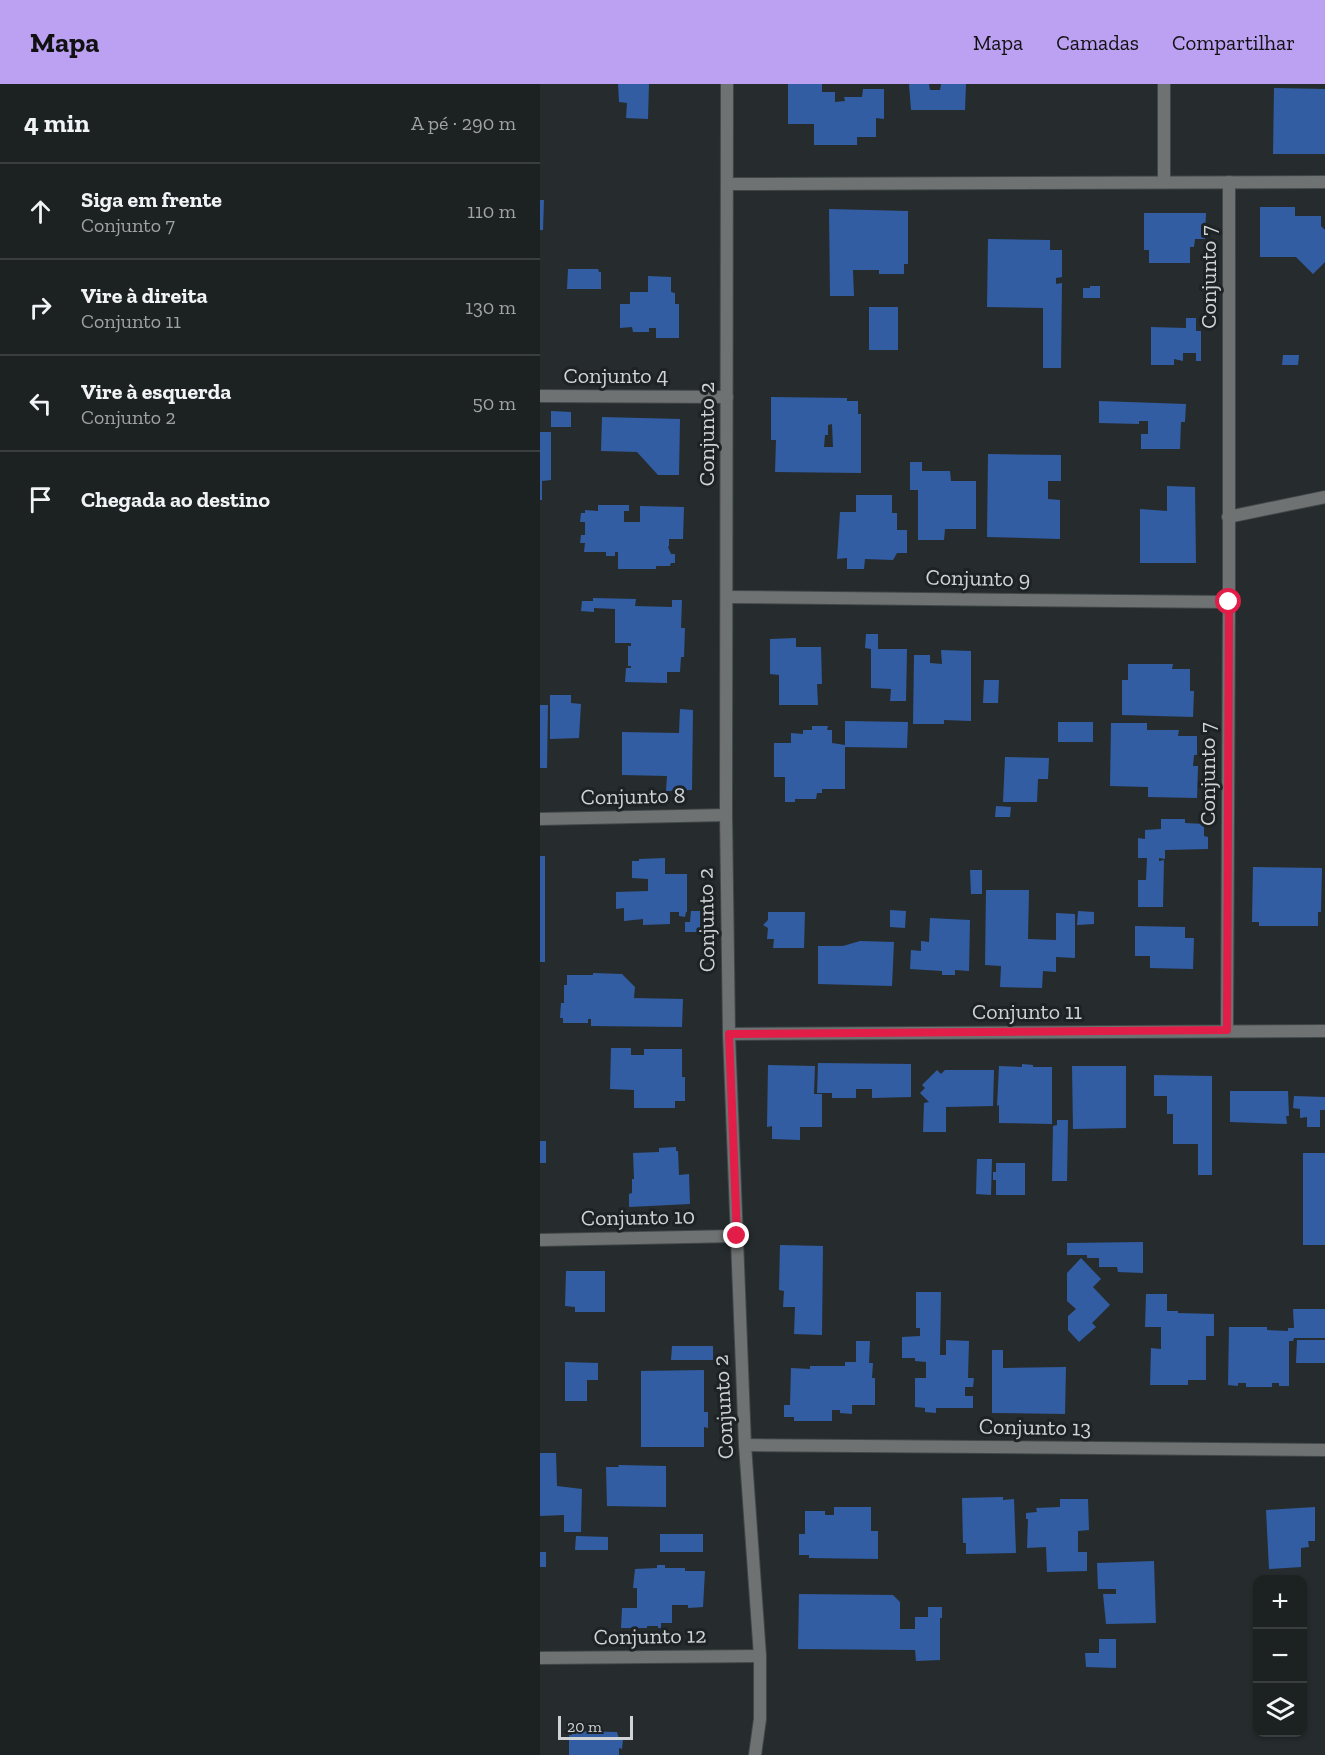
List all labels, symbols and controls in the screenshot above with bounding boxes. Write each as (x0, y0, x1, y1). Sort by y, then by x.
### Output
text: Mapa (30, 26, 99, 59)
text: Mapa (973, 30, 1023, 55)
text: Camadas (1056, 30, 1139, 55)
text: Compartilhar (1172, 30, 1295, 55)
text: 4 min (24, 107, 90, 139)
text: A pé · 290 m (411, 111, 516, 135)
text: Siga em frente (81, 186, 222, 213)
icon: ahead (24, 195, 57, 228)
text: 110 m (467, 199, 516, 223)
text: Conjunto 7 (81, 213, 175, 237)
street label: Conjunto 7 (1195, 225, 1222, 329)
text: Vire à direita (81, 282, 208, 309)
icon: right (24, 291, 57, 324)
text: 130 m (465, 295, 516, 319)
text: Conjunto 11 (81, 309, 181, 333)
street label: Conjunto 4 (564, 362, 669, 389)
text: Vire à esquerda (81, 378, 231, 405)
street label: Conjunto 2 (693, 382, 720, 486)
icon: left (24, 387, 57, 420)
text: 50 m (472, 391, 516, 415)
text: Conjunto 2 (81, 405, 176, 429)
icon: arrive (24, 483, 57, 516)
text: Chegada ao destino (81, 486, 270, 513)
street label: Conjunto 9 (925, 564, 1031, 592)
route start (1215, 588, 1241, 614)
street label: Conjunto 7 (1194, 722, 1221, 826)
street label: Conjunto 8 (580, 782, 686, 810)
street label: Conjunto 2 (692, 868, 720, 972)
street label: Conjunto 11 (972, 998, 1083, 1025)
street label: Conjunto 10 (581, 1203, 695, 1231)
route end (723, 1222, 749, 1248)
street label: Conjunto 2 (707, 1354, 739, 1460)
street label: Conjunto 13 (979, 1413, 1091, 1441)
map controls (1253, 1575, 1307, 1737)
button: + (1253, 1575, 1307, 1629)
street label: Conjunto 12 (593, 1622, 707, 1650)
button: − (1253, 1629, 1307, 1683)
button: layers (1253, 1683, 1307, 1737)
scale bar (558, 1713, 633, 1740)
text: 20 m (567, 1717, 602, 1736)

